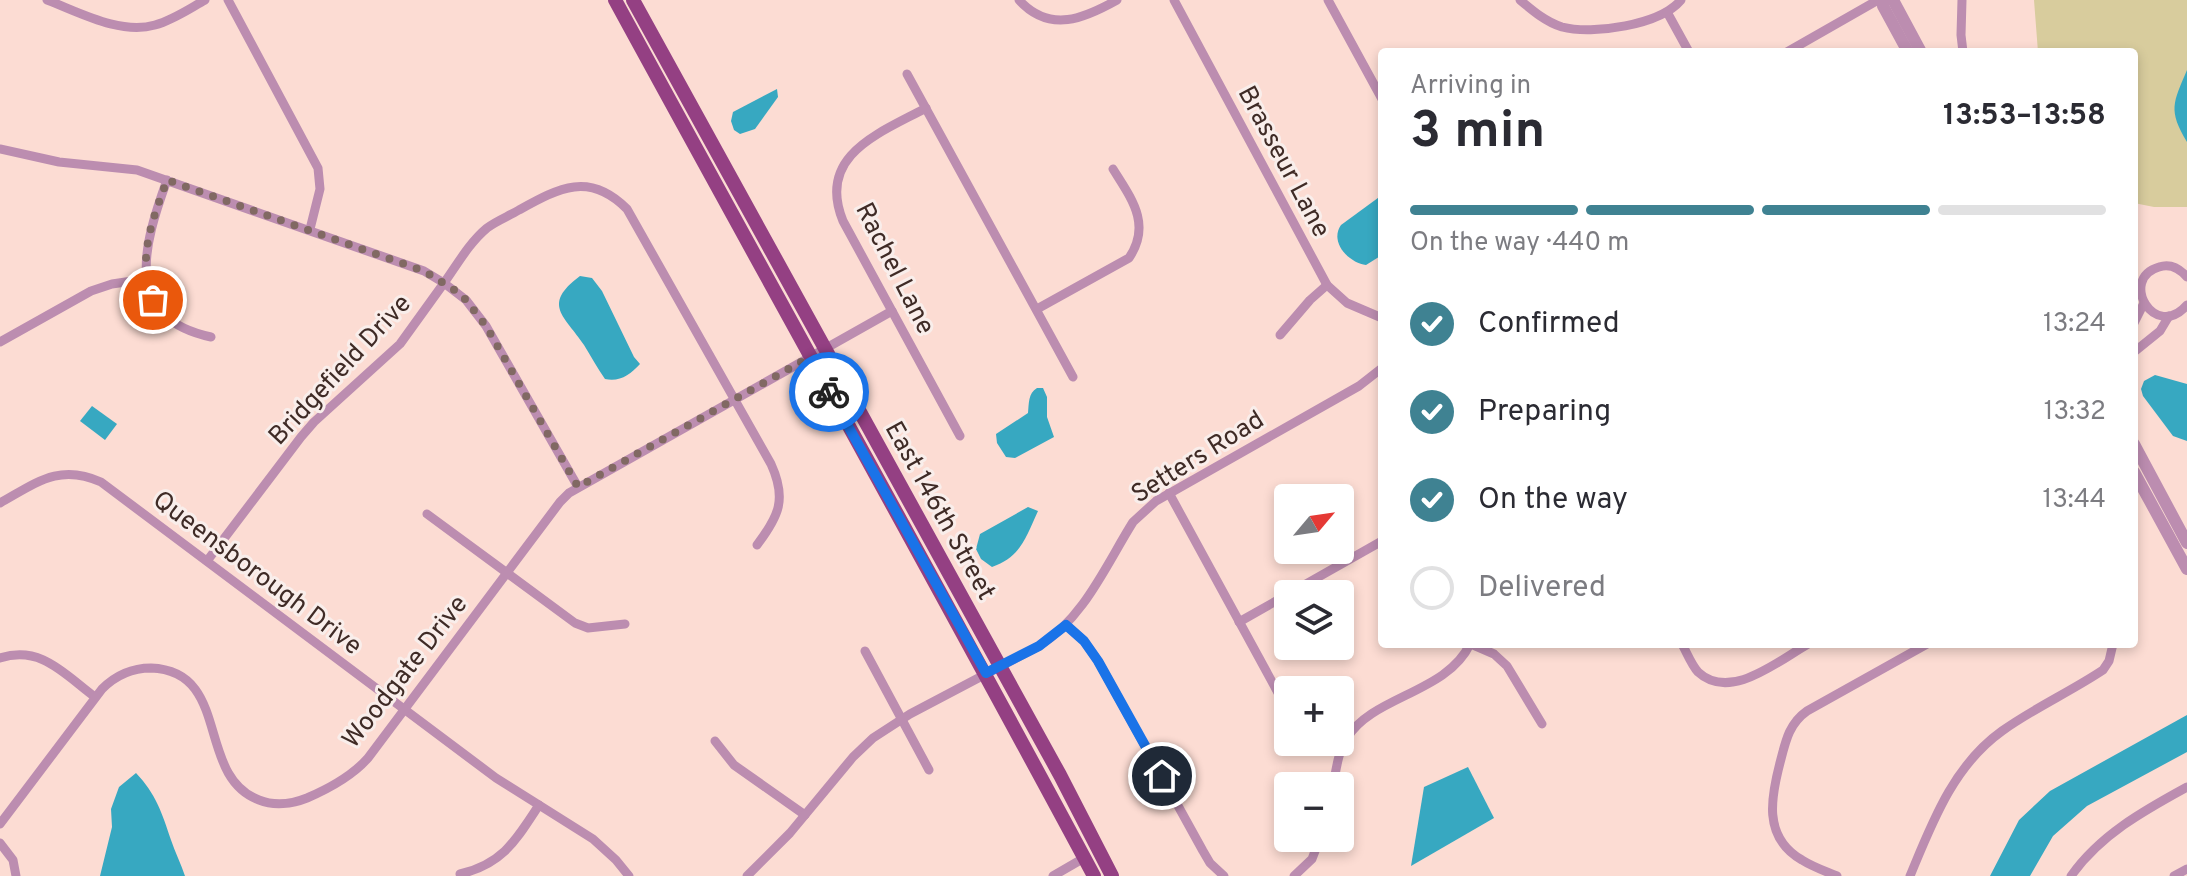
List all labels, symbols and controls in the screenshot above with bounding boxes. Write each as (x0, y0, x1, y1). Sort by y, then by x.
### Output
text: Arriving in (1410, 70, 1531, 103)
street label: Brasseur Lane (1229, 81, 1337, 244)
text: 13:53–13:58 (1943, 98, 2106, 135)
text: 3 min (1410, 100, 1545, 166)
street label: Rachel Lane (846, 198, 941, 341)
text: On the way · 440 m (1410, 227, 1629, 260)
pin (119, 266, 187, 334)
icon: bag (131, 278, 175, 322)
street label: Bridgefield Drive (262, 288, 419, 453)
icon: check (1410, 302, 1454, 346)
text: Confirmed (1478, 306, 1620, 343)
text: 13:24 (2043, 308, 2106, 341)
courier (789, 352, 869, 432)
icon: bike (807, 370, 851, 414)
icon: check (1410, 390, 1454, 434)
text: Preparing (1478, 394, 1611, 431)
text: 13:32 (2044, 396, 2106, 429)
street label: Setters Road (1126, 404, 1271, 512)
street label: East 146th Street (876, 416, 1002, 606)
icon: check (1410, 478, 1454, 522)
text: On the way (1478, 482, 1628, 519)
street label: Queensborough Drive (145, 484, 368, 664)
north arrow (1274, 484, 1354, 564)
map controls (1274, 484, 1354, 852)
text: 13:44 (2043, 484, 2106, 517)
text: Delivered (1478, 570, 1606, 607)
button: layers (1274, 580, 1354, 660)
street label: Woodgate Drive (336, 589, 476, 756)
button: + (1274, 676, 1354, 756)
pin (1128, 742, 1196, 810)
icon: home (1140, 754, 1184, 798)
button: − (1274, 772, 1354, 852)

